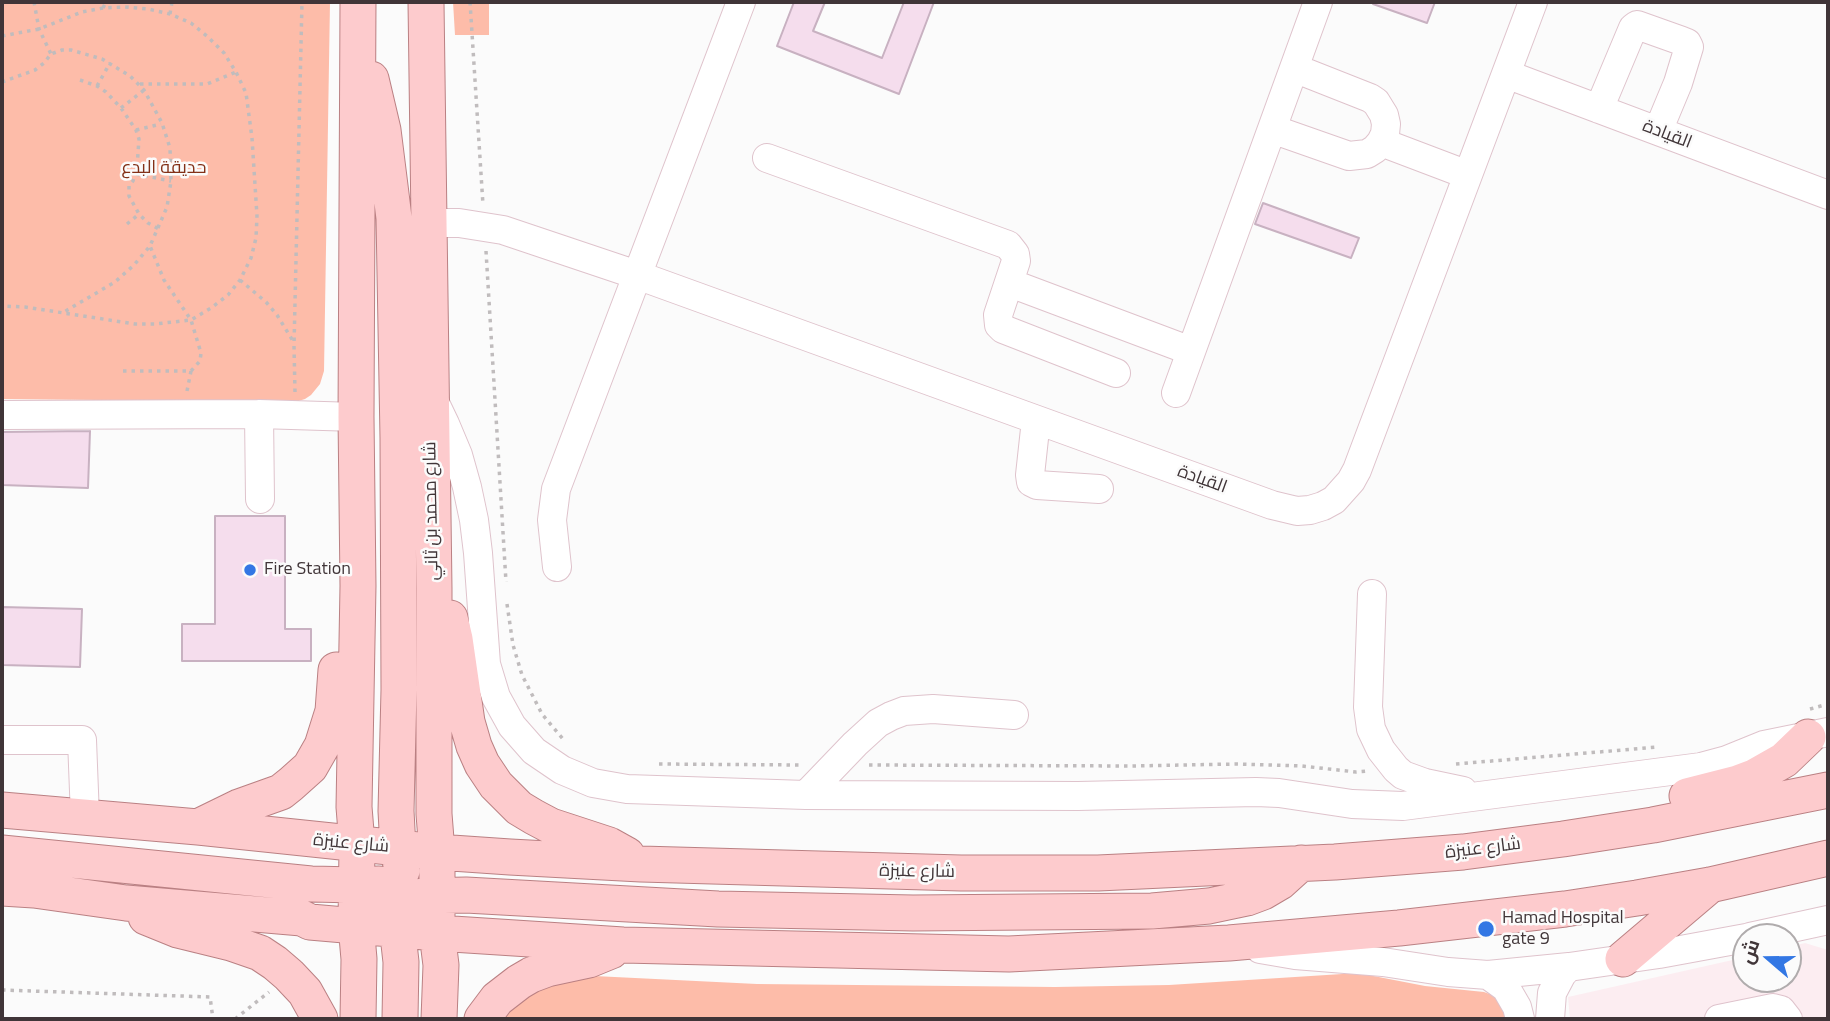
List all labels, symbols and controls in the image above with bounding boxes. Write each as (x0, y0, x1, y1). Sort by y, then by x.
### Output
street label: القيادة (1639, 116, 1695, 154)
park label: حديقة البدع (122, 158, 206, 180)
street label: شارع محمد بن ثاني (420, 441, 444, 581)
street label: القيادة (1174, 461, 1230, 499)
place label: Fire Station (264, 559, 351, 581)
marker: Fire Station (242, 562, 258, 578)
street label: شارع عنيزة (312, 830, 390, 858)
street label: شارع عنيزة (1444, 834, 1522, 864)
street label: شارع عنيزة (879, 861, 955, 883)
place label: Hamad Hospital gate 9 (1502, 908, 1624, 950)
marker: Hamad Hospital gate 9 (1476, 919, 1496, 939)
north arrow (1732, 923, 1802, 993)
text: ش (1731, 935, 1766, 968)

